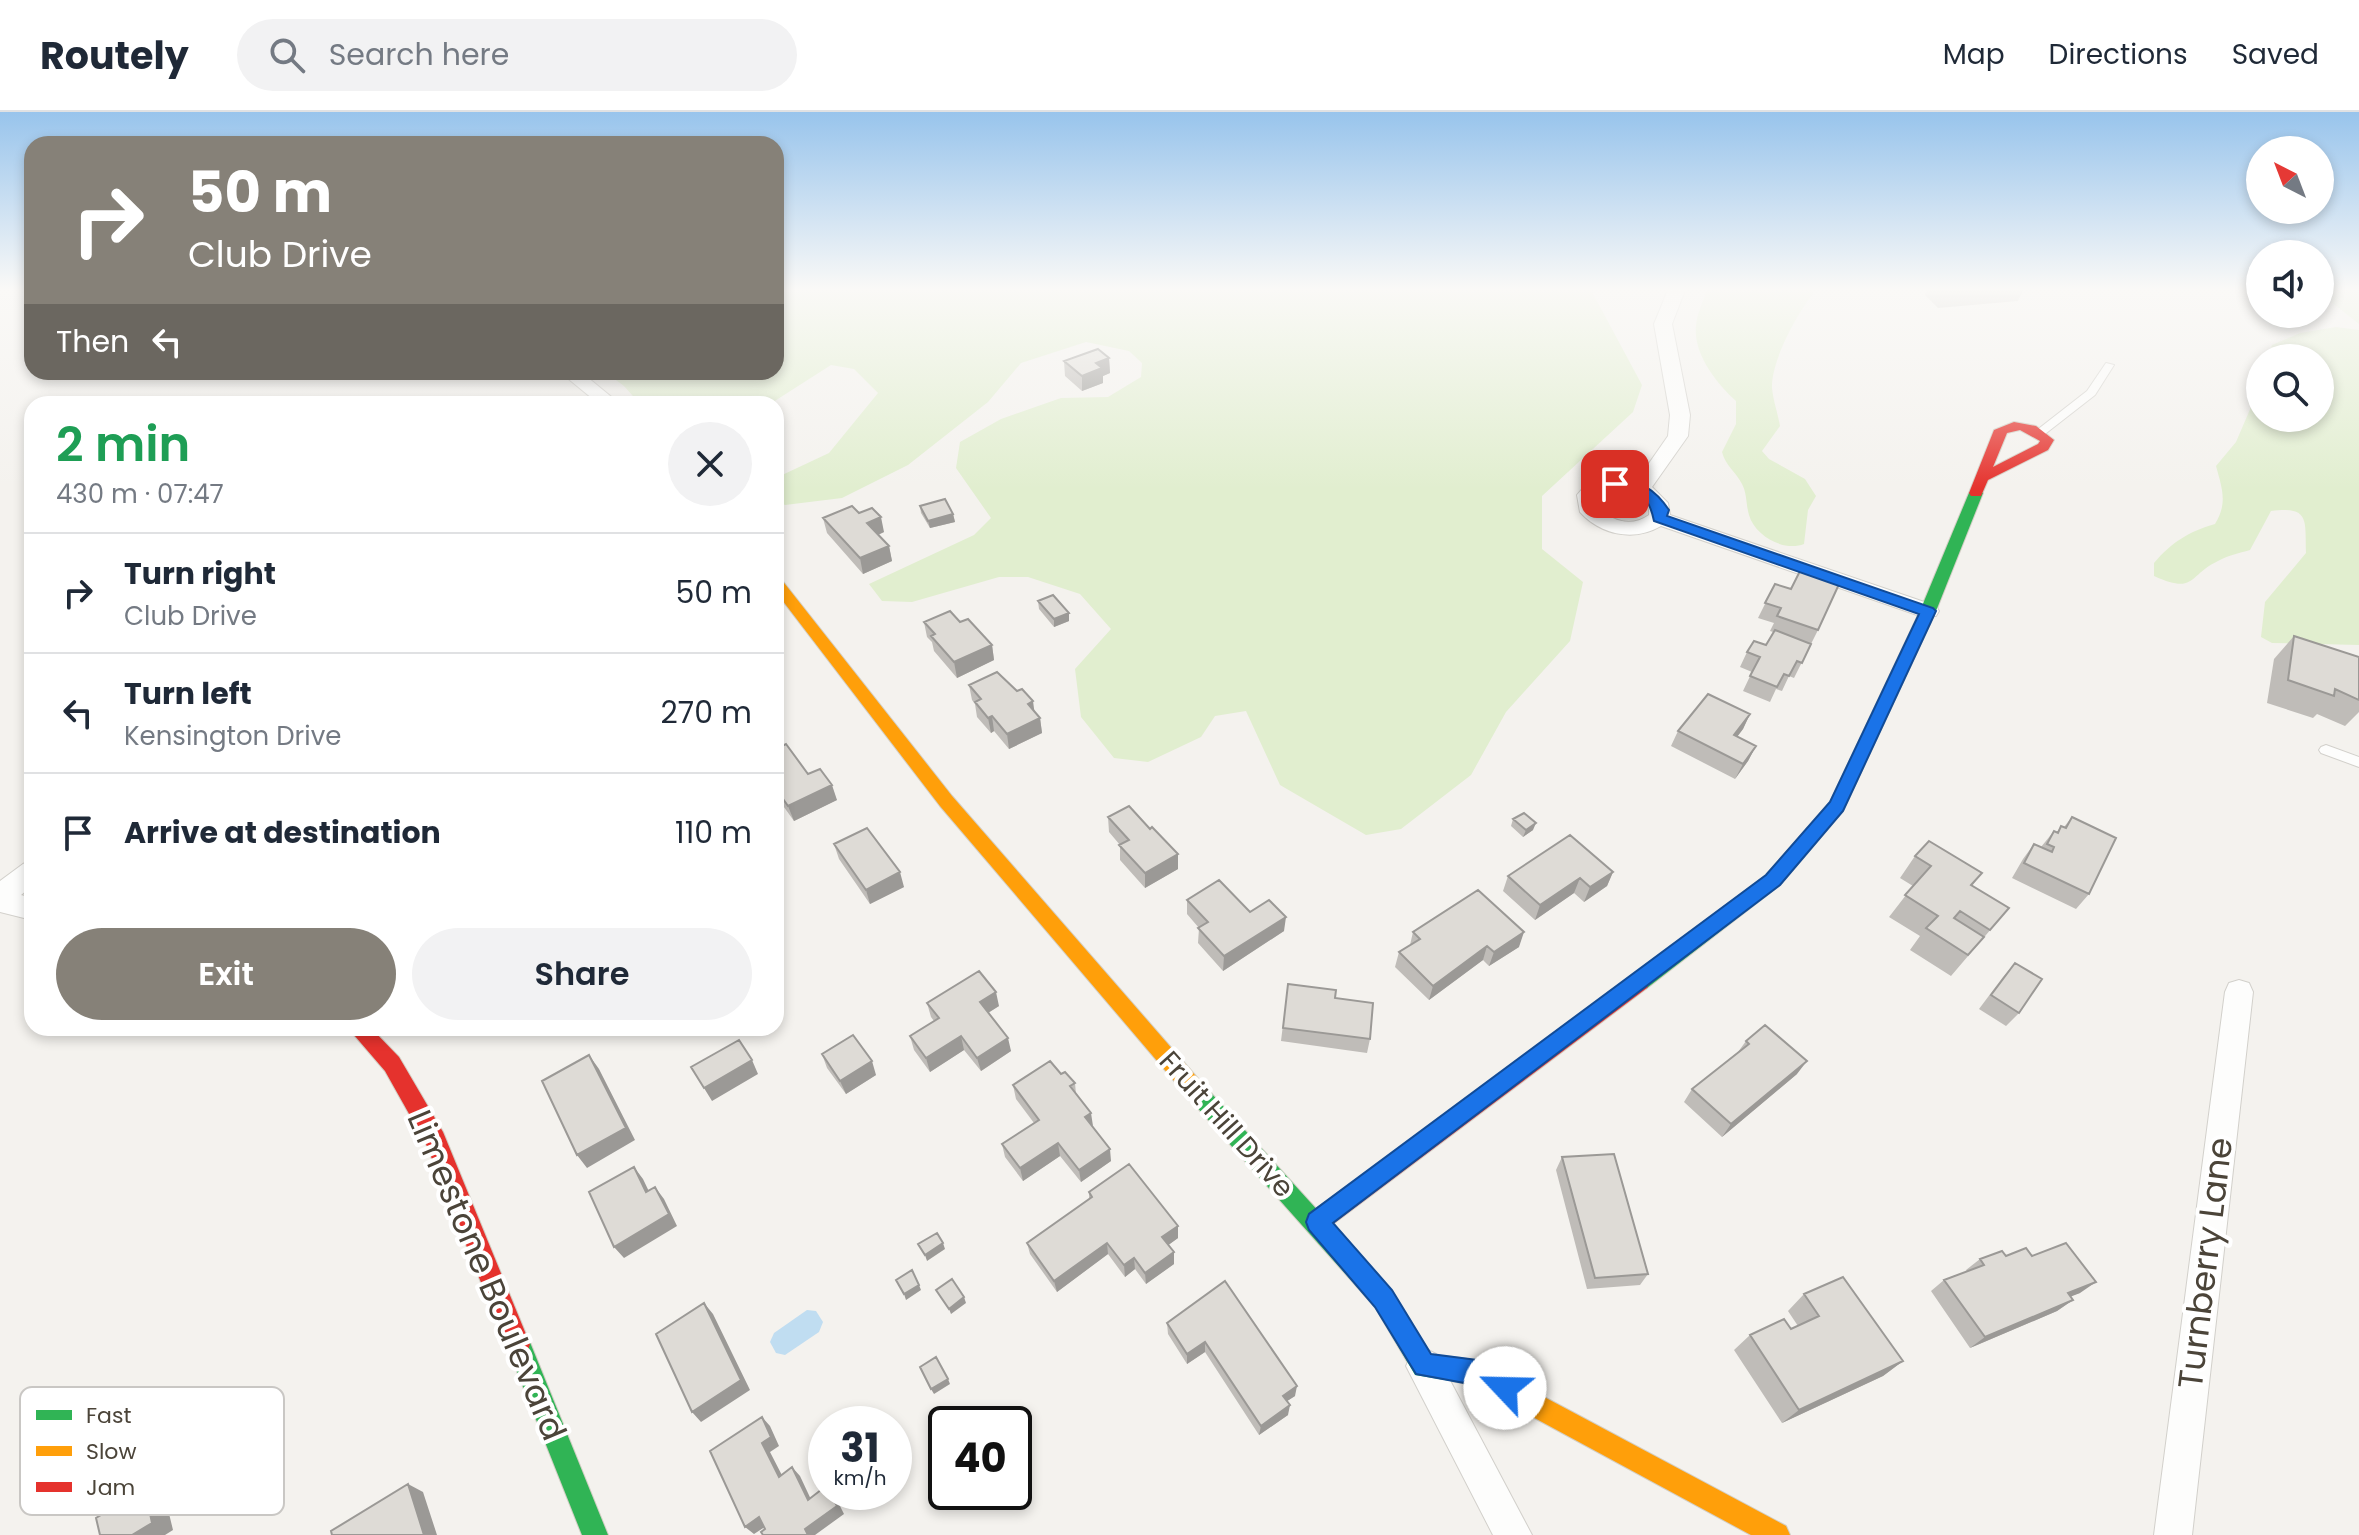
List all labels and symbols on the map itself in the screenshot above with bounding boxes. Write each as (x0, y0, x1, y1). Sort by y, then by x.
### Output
north arrow (2246, 136, 2334, 224)
pin (1581, 450, 1649, 518)
street label: Fruit Hill Drive (1150, 1043, 1303, 1206)
street label: Limestone Boulevard (396, 1102, 578, 1448)
street label: Turnberry Lane (2166, 1135, 2244, 1391)
position arrow (1463, 1346, 1547, 1430)
legend (20, 1387, 284, 1515)
text: Fast (86, 1400, 131, 1431)
speed limit sign: 40 (928, 1406, 1032, 1510)
text: Slow (86, 1436, 136, 1467)
text: Jam (86, 1472, 135, 1503)

